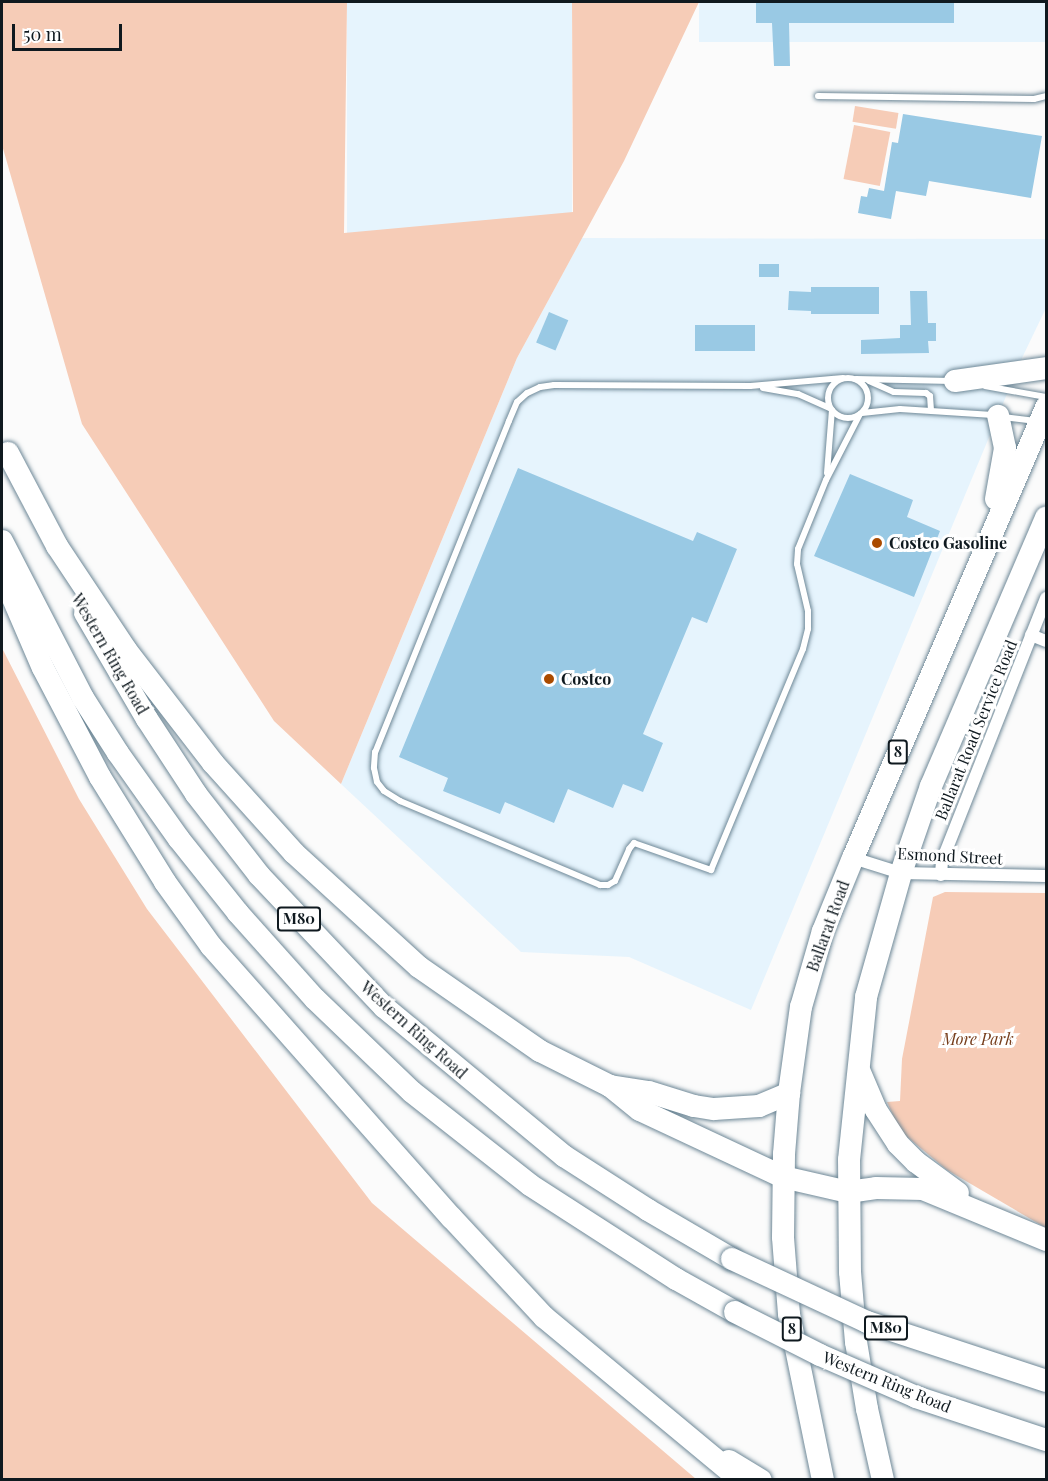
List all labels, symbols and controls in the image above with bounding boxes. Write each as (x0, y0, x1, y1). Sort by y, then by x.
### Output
scale bar (15, 12, 124, 50)
text: 50 m (23, 22, 62, 46)
place label: Costco Gasoline (889, 533, 1007, 553)
marker: Costco Gasoline (870, 536, 884, 550)
street label: Western Ring Road (68, 590, 152, 718)
street label: Ballarat Road Service Road (931, 637, 1021, 823)
place label: Costco (561, 669, 611, 689)
marker: Costco (542, 672, 556, 686)
road number: 8 (888, 740, 908, 764)
street label: Esmond Street (897, 844, 1003, 868)
street label: Ballarat Road (803, 878, 853, 974)
road number: M80 (276, 907, 322, 931)
street label: Western Ring Road (357, 977, 471, 1083)
park label: More Park (942, 1029, 1014, 1049)
road number: M80 (864, 1316, 908, 1340)
road number: 8 (782, 1317, 802, 1341)
street label: Western Ring Road (820, 1348, 954, 1416)

